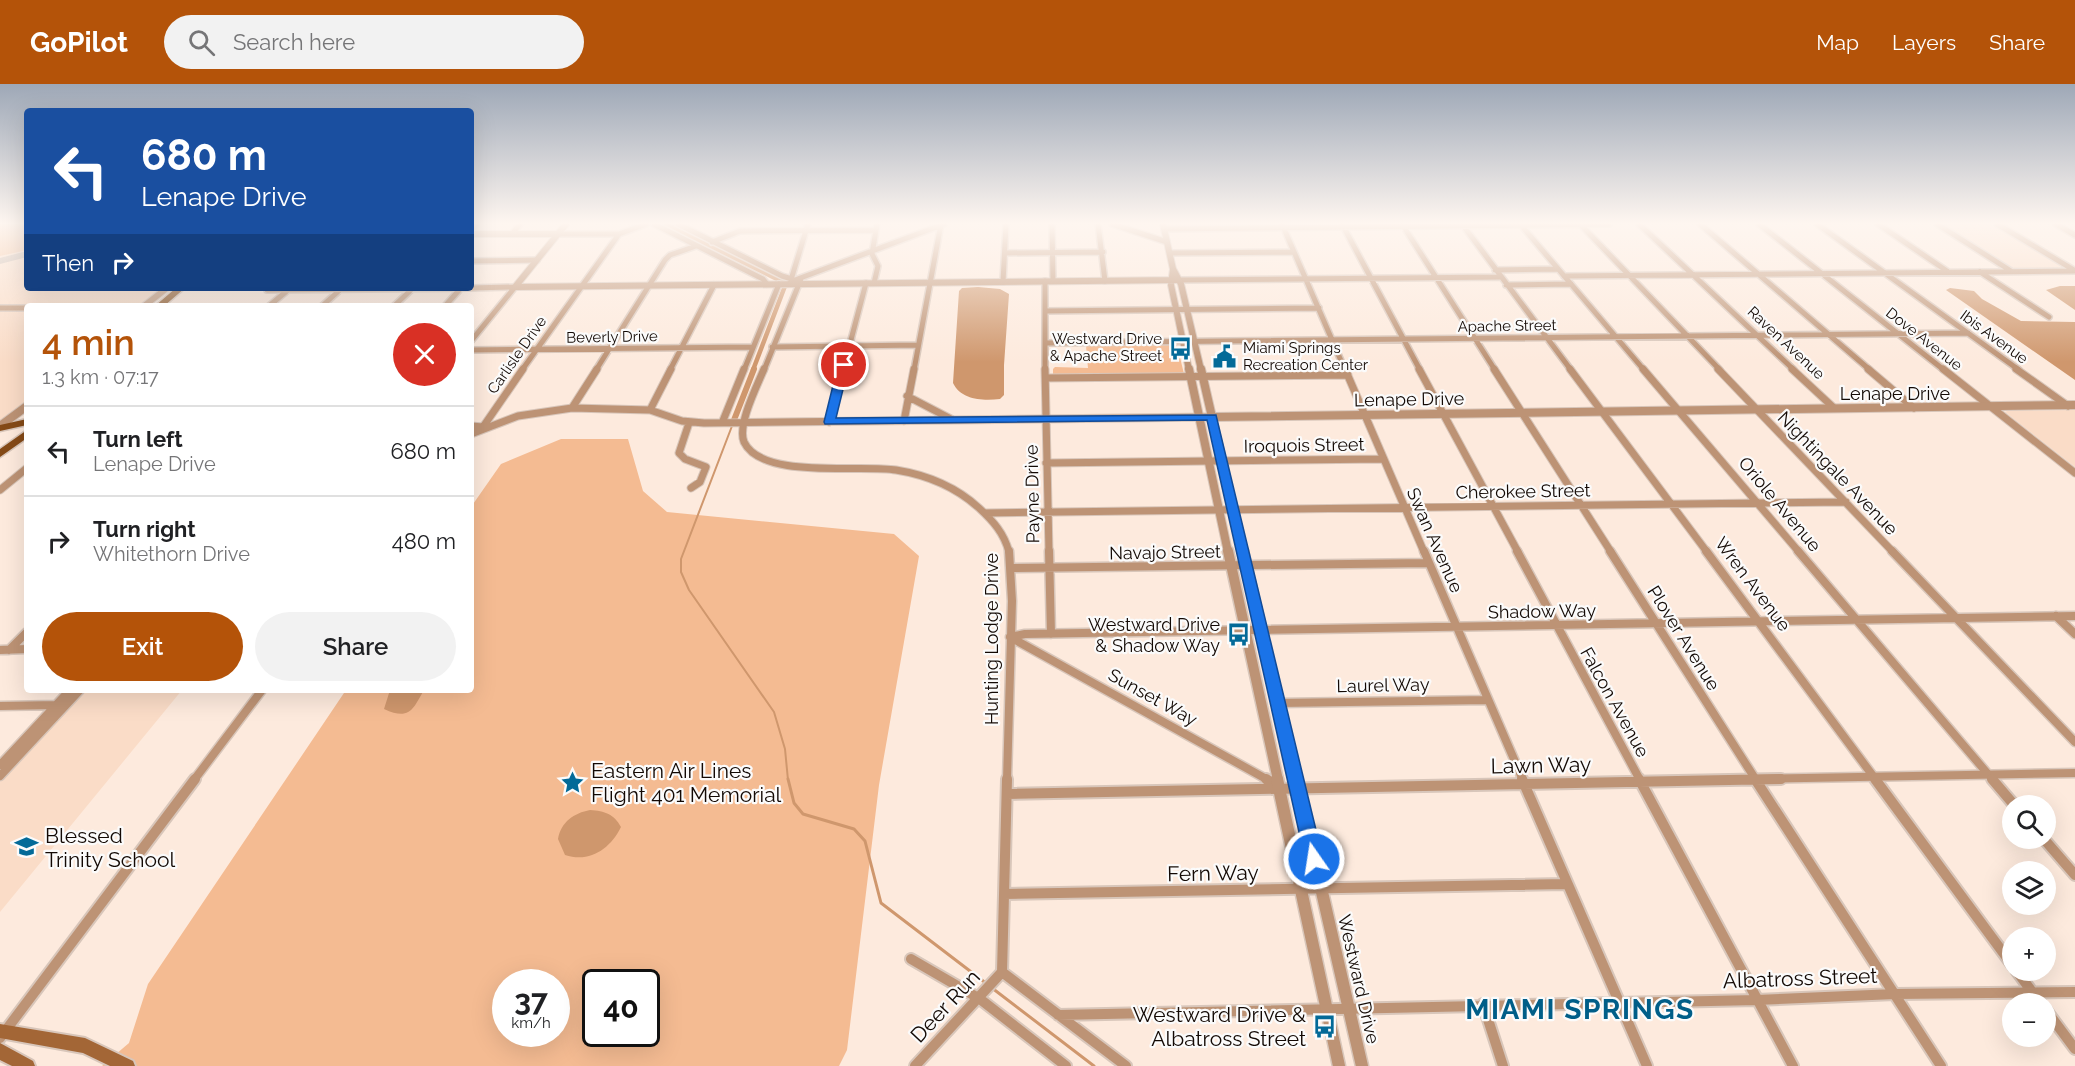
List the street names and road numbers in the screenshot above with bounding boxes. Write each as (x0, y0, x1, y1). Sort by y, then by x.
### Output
street label: Raven Avenue (1744, 303, 1828, 383)
street label: Dove Avenue (1882, 304, 1966, 375)
street label: Ibis Avenue (1957, 306, 2032, 368)
street label: Carlisle Drive (484, 312, 551, 397)
street label: Apache Street (1457, 316, 1557, 336)
street label: Beverly Drive (566, 327, 658, 347)
street label: Lenape Drive (1840, 383, 1951, 404)
street label: Lenape Drive (1354, 388, 1465, 410)
street label: Nightingale Avenue (1774, 407, 1903, 539)
street label: Iroquois Street (1243, 433, 1365, 457)
street label: Payne Drive (1021, 444, 1043, 544)
street label: Oriole Avenue (1734, 452, 1826, 556)
street label: Cherokee Street (1455, 479, 1591, 503)
street label: Swan Avenue (1403, 484, 1468, 596)
street label: Wren Avenue (1711, 533, 1795, 636)
street label: Navajo Street (1109, 541, 1221, 563)
street label: Hunting Lodge Drive (981, 553, 1002, 725)
street label: Plover Avenue (1643, 582, 1725, 695)
street label: Shadow Way (1488, 600, 1596, 622)
street label: Falcon Avenue (1576, 643, 1654, 761)
street label: Sunset Way (1105, 664, 1201, 730)
street label: Laurel Way (1336, 674, 1430, 696)
street label: Lawn Way (1490, 752, 1592, 778)
street label: Fern Way (1167, 860, 1259, 886)
street label: Westward Drive (1334, 912, 1384, 1046)
street label: Albatross Street (1722, 963, 1878, 993)
street label: Deer Run (905, 964, 985, 1048)

